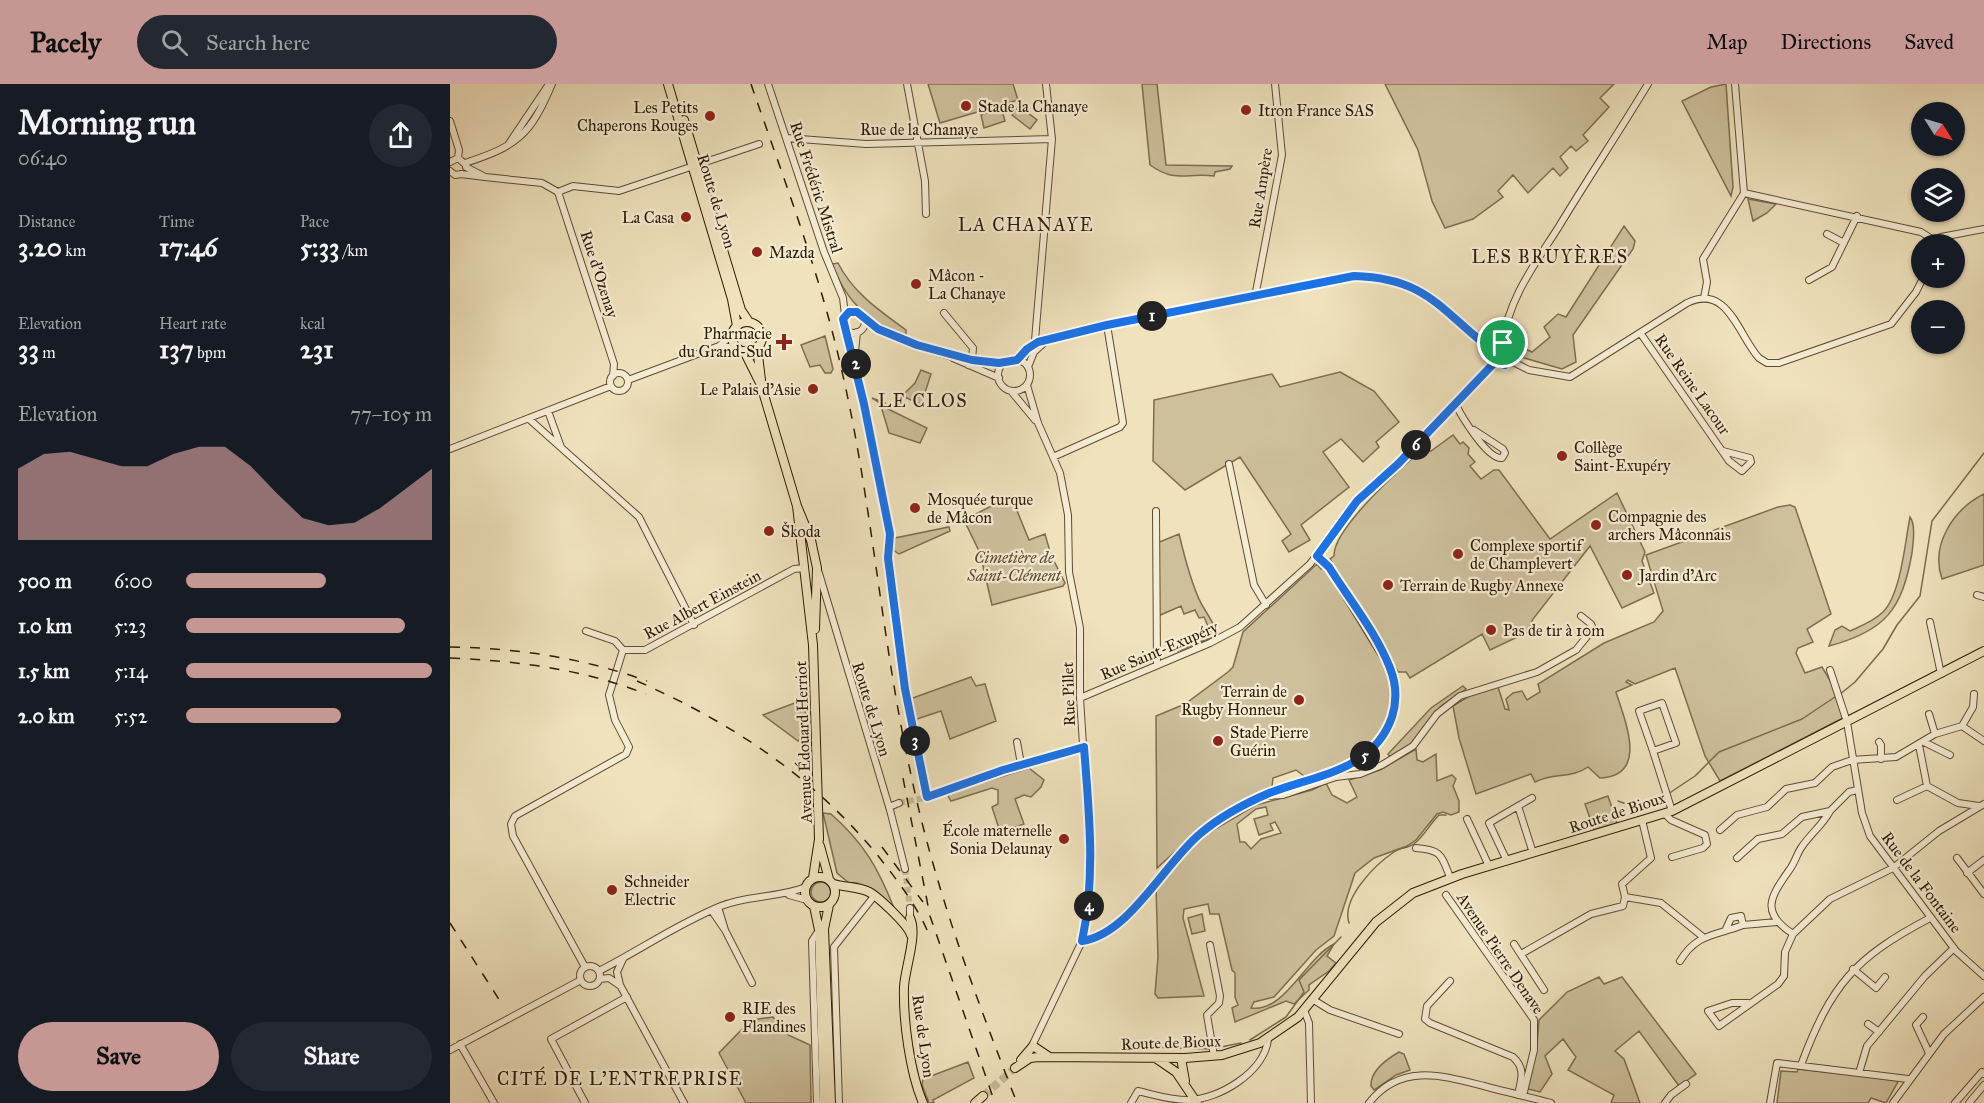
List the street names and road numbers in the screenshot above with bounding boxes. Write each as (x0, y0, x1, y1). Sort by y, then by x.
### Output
street label: Rue Frédéric Mistral (786, 119, 847, 256)
street label: Rue de la Chanaye (860, 120, 978, 139)
street label: Rue Ampère (1245, 146, 1276, 230)
street label: Route de Lyon (693, 152, 740, 251)
street label: Rue d'Ozenay (576, 228, 623, 321)
street label: Rue Reine Lacour (1651, 330, 1734, 438)
street label: Rue Albert Einstein (640, 565, 764, 643)
street label: Rue Saint-Exupéry (1097, 617, 1221, 684)
street label: Avenue Édouard Herriot (789, 660, 816, 825)
street label: Route de Lyon (848, 660, 895, 759)
street label: Rue Pillet (1058, 661, 1079, 726)
street label: Route de Bioux (1566, 788, 1668, 837)
street label: Rue de la Fontaine (1877, 828, 1966, 937)
street label: Avenue Pierre Denave (1452, 888, 1548, 1018)
street label: Rue de Lyon (908, 993, 939, 1079)
street label: Route de Bioux (1121, 1031, 1222, 1054)

